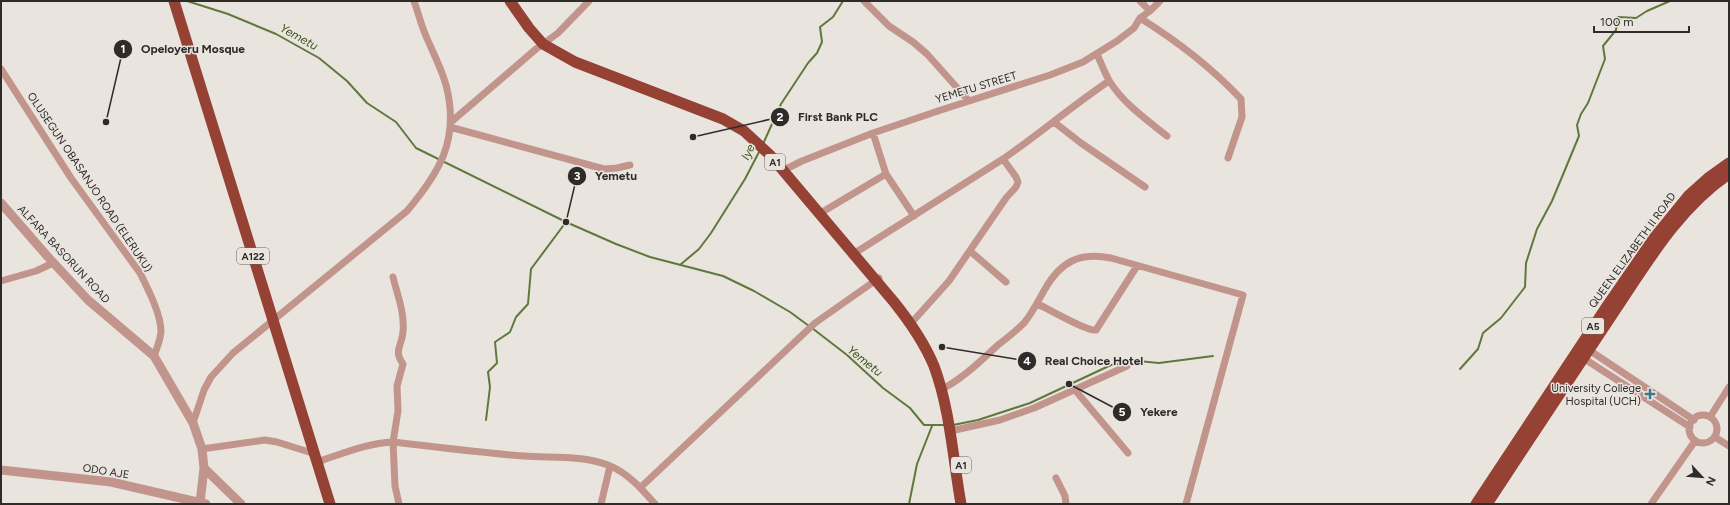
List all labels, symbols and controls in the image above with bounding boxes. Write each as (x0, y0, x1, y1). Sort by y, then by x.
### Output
scale bar (1594, 8, 1689, 34)
text: 100 m (1600, 15, 1634, 29)
water label: Yemetu (278, 21, 321, 53)
callout: Opeloyeru Mosque (113, 37, 253, 61)
text: 1 (120, 42, 126, 56)
text: Opeloyeru Mosque (141, 42, 245, 56)
street label: YEMETU STREET (934, 69, 1018, 106)
street label: OLUSEGUN OBASANJO ROAD (ELERUKU) (24, 90, 155, 275)
callout: First Bank PLC (770, 105, 886, 129)
text: 2 (777, 110, 784, 124)
text: First Bank PLC (798, 110, 878, 124)
water label: Iye (738, 141, 758, 162)
road number: A1 (765, 154, 785, 170)
callout: Yemetu (567, 164, 646, 188)
text: 3 (574, 169, 581, 183)
text: Yemetu (595, 169, 637, 183)
street label: QUEEN ELIZABETH II ROAD (1586, 190, 1679, 311)
street label: ALFARA BASORUN ROAD (15, 203, 113, 306)
road number: A122 (237, 248, 269, 264)
road number: A5 (1582, 318, 1604, 334)
water label: Yemetu (845, 343, 886, 380)
callout: Real Choice Hotel (1017, 349, 1151, 373)
text: 4 (1023, 354, 1031, 368)
text: Real Choice Hotel (1045, 354, 1143, 368)
place label: University College Hospital (UCH) (1551, 382, 1641, 408)
marker: University College Hospital (UCH) (1644, 388, 1656, 400)
callout: Yekere (1112, 400, 1185, 424)
text: 5 (1119, 405, 1126, 419)
text: Yekere (1140, 405, 1178, 419)
road number: A1 (951, 457, 971, 473)
north arrow (1682, 457, 1722, 497)
street label: ODO AJE (82, 461, 130, 482)
text: N (1703, 474, 1718, 488)

